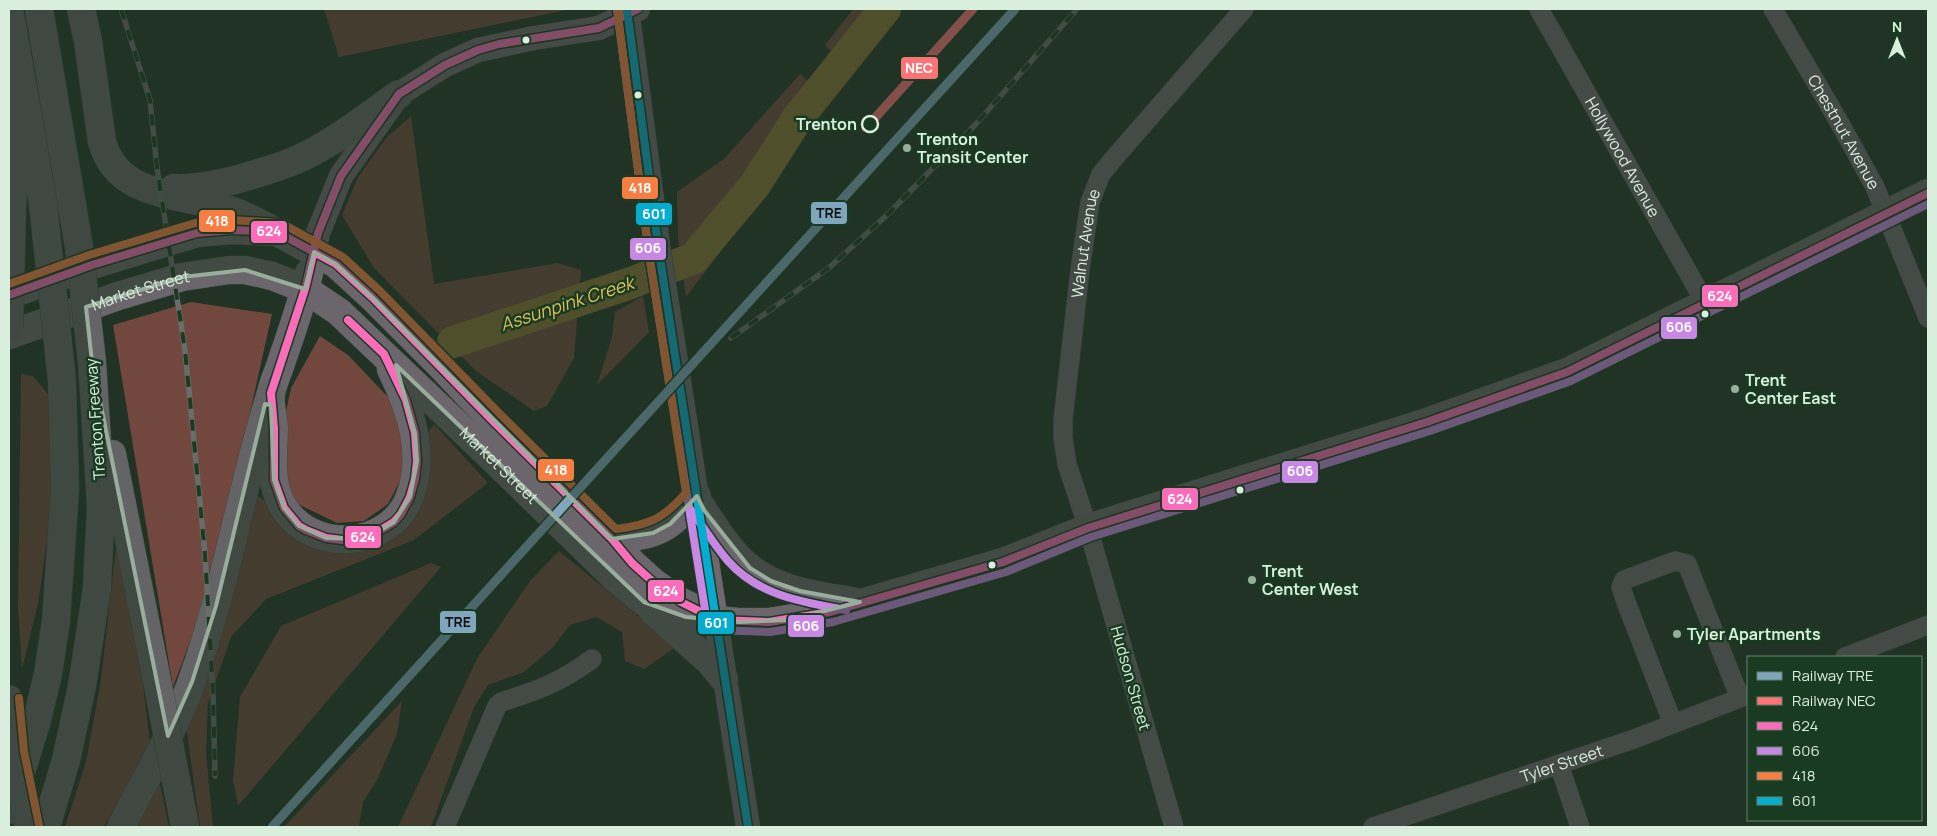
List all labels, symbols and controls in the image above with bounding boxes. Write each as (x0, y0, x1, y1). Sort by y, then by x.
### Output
north arrow (1872, 15, 1922, 65)
text: N (1892, 17, 1902, 36)
unlabelled marker (521, 35, 531, 45)
line badge: NEC (900, 56, 939, 80)
text: NEC (905, 58, 933, 77)
street label: Chestnut Avenue (1803, 70, 1885, 193)
unlabelled marker (633, 90, 643, 100)
street label: Hollywood Avenue (1580, 93, 1666, 221)
place label: Trenton (796, 113, 857, 135)
marker: Trenton (861, 115, 879, 133)
place label: Trenton Transit Center (917, 128, 1028, 168)
marker: Trenton Transit Center (901, 142, 913, 154)
line badge: 418 (621, 176, 659, 200)
text: 418 (628, 178, 652, 197)
street label: Walnut Avenue (1066, 185, 1105, 299)
line badge: TRE (810, 201, 848, 225)
line badge: 601 (635, 202, 673, 226)
text: TRE (816, 203, 842, 222)
text: 601 (642, 204, 666, 223)
line badge: 418 (198, 209, 236, 233)
text: 418 (205, 211, 229, 230)
line badge: 624 (250, 220, 288, 244)
text: 624 (256, 221, 282, 240)
line badge: 606 (629, 237, 667, 261)
text: 606 (635, 238, 661, 257)
street label: Market Street (88, 265, 191, 316)
water label: Assunpink Creek (497, 269, 639, 336)
line badge: 624 (1701, 284, 1739, 308)
text: 624 (1707, 286, 1733, 305)
unlabelled marker (1700, 309, 1710, 319)
line badge: 606 (1660, 316, 1698, 340)
text: 606 (1666, 317, 1692, 336)
street label: Trenton Freeway (80, 357, 110, 481)
place label: Trent Center East (1745, 369, 1836, 409)
marker: Trent Center East (1729, 383, 1741, 395)
street label: Market Street (455, 422, 544, 509)
line badge: 418 (537, 458, 575, 482)
text: 418 (544, 460, 568, 479)
line badge: 606 (1281, 460, 1319, 484)
text: 606 (1287, 461, 1313, 480)
unlabelled marker (1235, 485, 1245, 495)
line badge: 624 (1161, 487, 1199, 511)
text: 624 (1167, 489, 1193, 508)
line badge: 624 (344, 525, 382, 549)
text: 624 (350, 527, 376, 546)
unlabelled marker (987, 560, 997, 570)
place label: Trent Center West (1262, 560, 1359, 600)
marker: Trent Center West (1246, 574, 1258, 586)
line badge: 624 (647, 579, 685, 603)
text: 624 (653, 581, 679, 600)
line badge: TRE (439, 610, 477, 634)
line badge: 601 (697, 611, 735, 635)
text: TRE (445, 612, 471, 631)
text: 601 (704, 613, 728, 632)
line badge: 606 (787, 614, 825, 638)
text: 606 (793, 616, 819, 635)
street label: Hudson Street (1106, 623, 1156, 733)
place label: Tyler Apartments (1687, 623, 1821, 645)
marker: Tyler Apartments (1671, 628, 1683, 640)
legend (1747, 656, 1922, 821)
text: Railway TRE (1792, 665, 1874, 686)
text: Railway NEC (1792, 690, 1876, 711)
text: 624 (1792, 715, 1819, 736)
street label: Tyler Street (1517, 739, 1606, 788)
text: 606 (1792, 740, 1820, 761)
text: 418 (1792, 765, 1815, 786)
text: 601 (1792, 790, 1816, 811)

